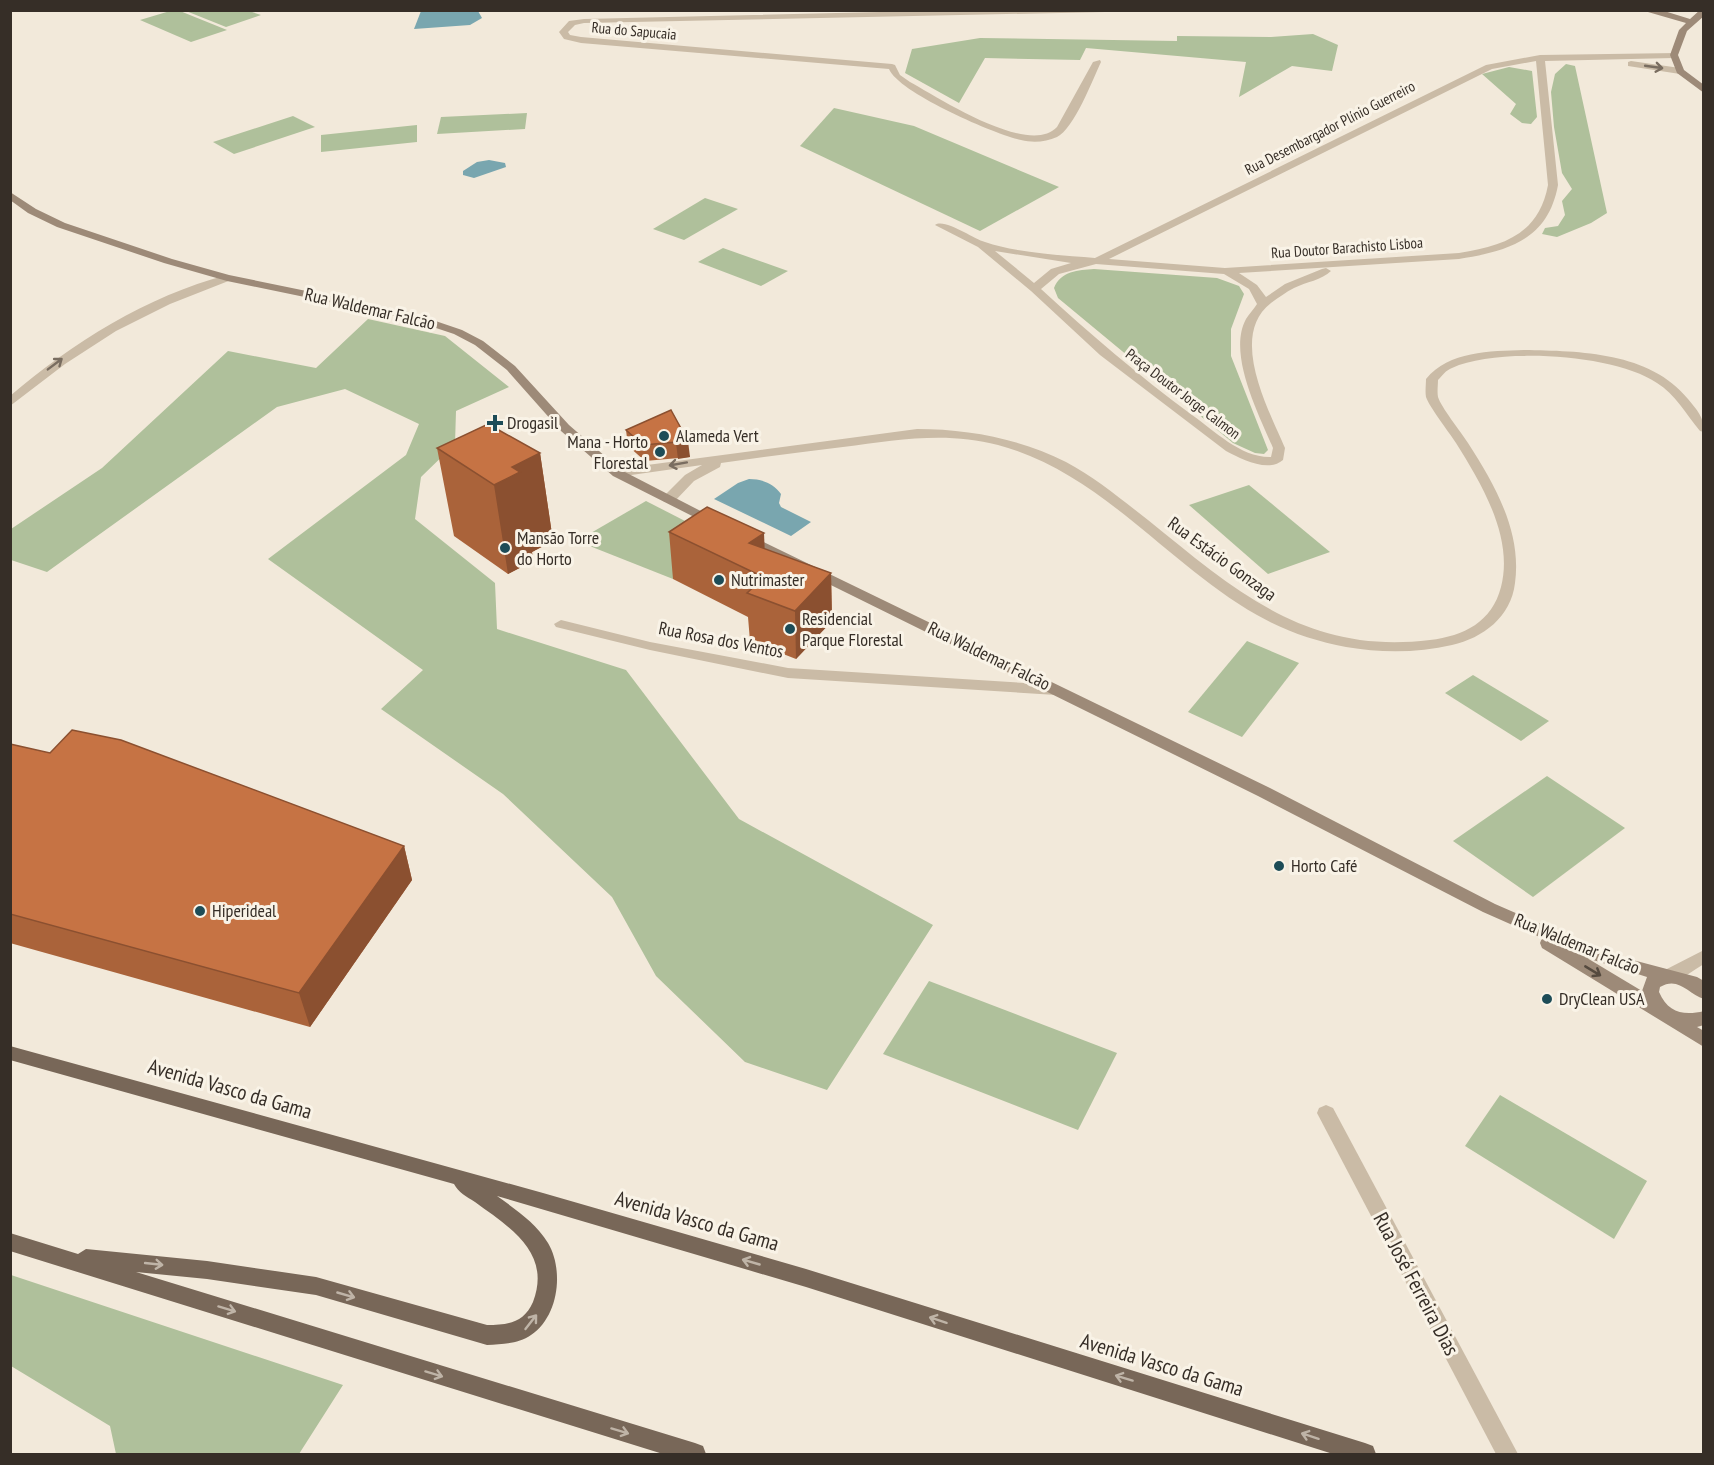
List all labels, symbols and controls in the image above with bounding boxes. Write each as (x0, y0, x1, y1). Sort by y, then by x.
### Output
street label: Rua do Sapucaia (591, 17, 677, 44)
one-way arrow (1644, 62, 1664, 73)
street label: Rua Desembargador Plínio Guerreiro (1241, 76, 1418, 179)
street label: Rua Doutor Barachisto Lisboa (1270, 233, 1424, 262)
street label: Rua Waldemar Falcão (303, 282, 438, 335)
street label: Praça Doutor Jorge Calmon (1122, 344, 1244, 443)
one-way arrow (46, 358, 62, 371)
place label: Drogasil (507, 411, 559, 434)
marker: Drogasil (488, 416, 502, 430)
place label: Alameda Vert (676, 424, 759, 447)
marker: Alameda Vert (657, 429, 671, 443)
place label: Mana - Horto Florestal (567, 430, 649, 474)
marker: Mana - Horto Florestal (653, 445, 667, 459)
one-way arrow (668, 458, 688, 469)
street label: Rua Estácio Gonzaga (1164, 512, 1281, 606)
place label: Mansão Torre do Horto (517, 526, 599, 570)
marker: Mansão Torre do Horto (498, 541, 512, 555)
place label: Nutrimaster (731, 568, 805, 591)
marker: Nutrimaster (712, 573, 726, 587)
place label: Residencial Parque Florestal (802, 607, 904, 651)
street label: Rua Rosa dos Ventos (657, 616, 786, 663)
street label: Rua Waldemar Falcão (924, 616, 1054, 695)
marker: Residencial Parque Florestal (783, 622, 797, 636)
place label: Horto Café (1291, 854, 1357, 877)
marker: Horto Café (1272, 859, 1286, 873)
place label: Hiperideal (212, 899, 277, 922)
marker: Hiperideal (193, 904, 207, 918)
street label: Rua Waldemar Falcão (1511, 908, 1643, 979)
one-way arrow (1584, 965, 1601, 977)
place label: DryClean USA (1559, 987, 1645, 1010)
marker: DryClean USA (1540, 992, 1554, 1006)
street label: Avenida Vasco da Gama (145, 1052, 315, 1125)
street label: Avenida Vasco da Gama (612, 1184, 782, 1257)
street label: Rua José Ferreira Dias (1367, 1208, 1465, 1360)
one-way arrow (742, 1256, 761, 1267)
one-way arrow (143, 1259, 163, 1270)
one-way arrow (336, 1290, 355, 1301)
one-way arrow (217, 1304, 236, 1315)
one-way arrow (524, 1314, 537, 1330)
one-way arrow (929, 1314, 948, 1325)
street label: Avenida Vasco da Gama (1077, 1327, 1247, 1402)
one-way arrow (424, 1369, 443, 1380)
one-way arrow (1115, 1372, 1134, 1383)
one-way arrow (610, 1426, 629, 1437)
one-way arrow (1301, 1430, 1320, 1441)

